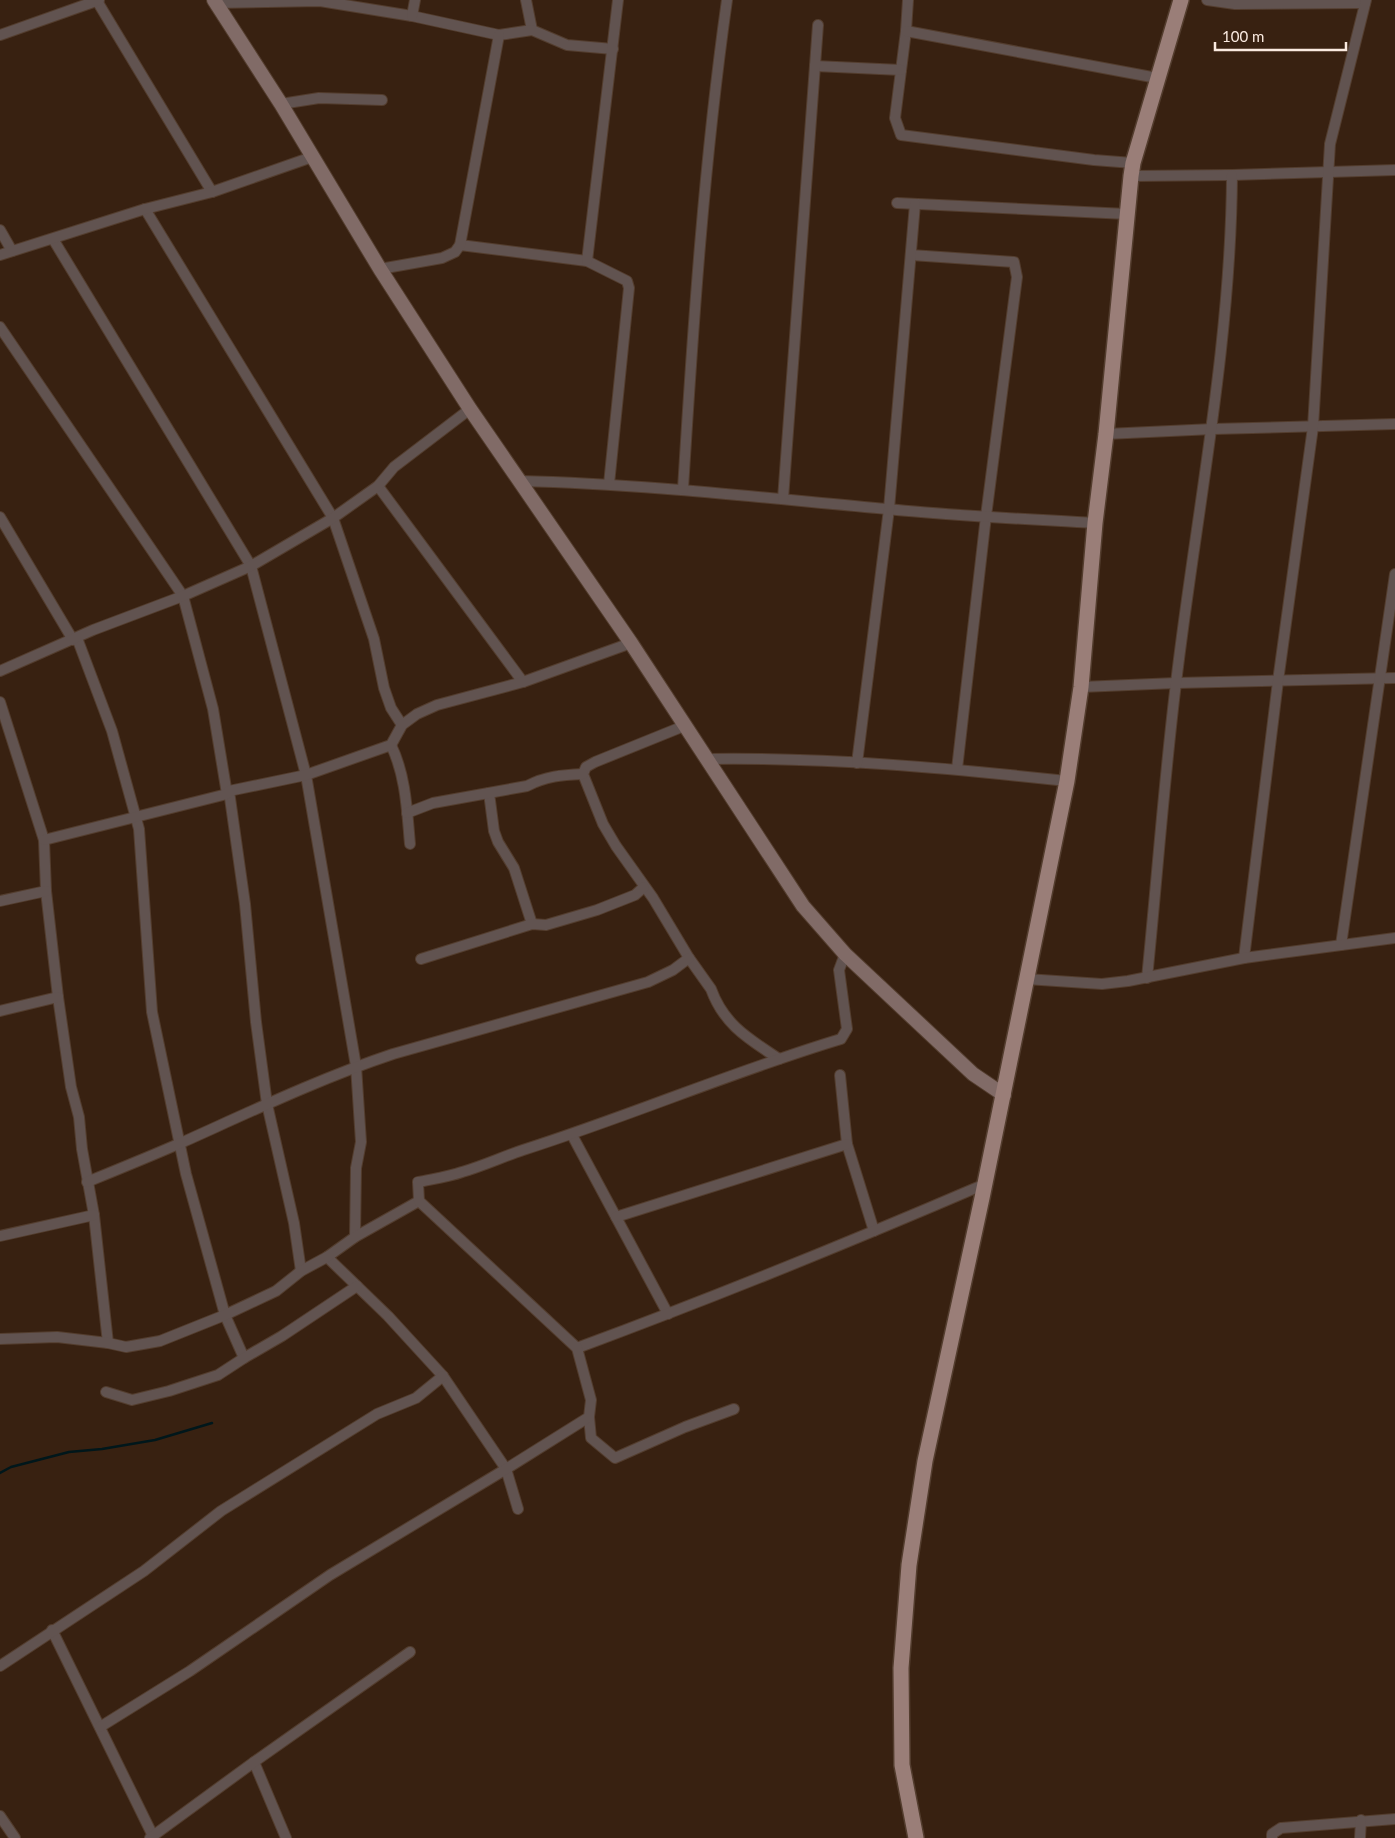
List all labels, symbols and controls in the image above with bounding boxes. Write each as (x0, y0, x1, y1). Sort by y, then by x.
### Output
scale bar (1215, 20, 1346, 52)
text: 100 m (1222, 27, 1264, 45)

